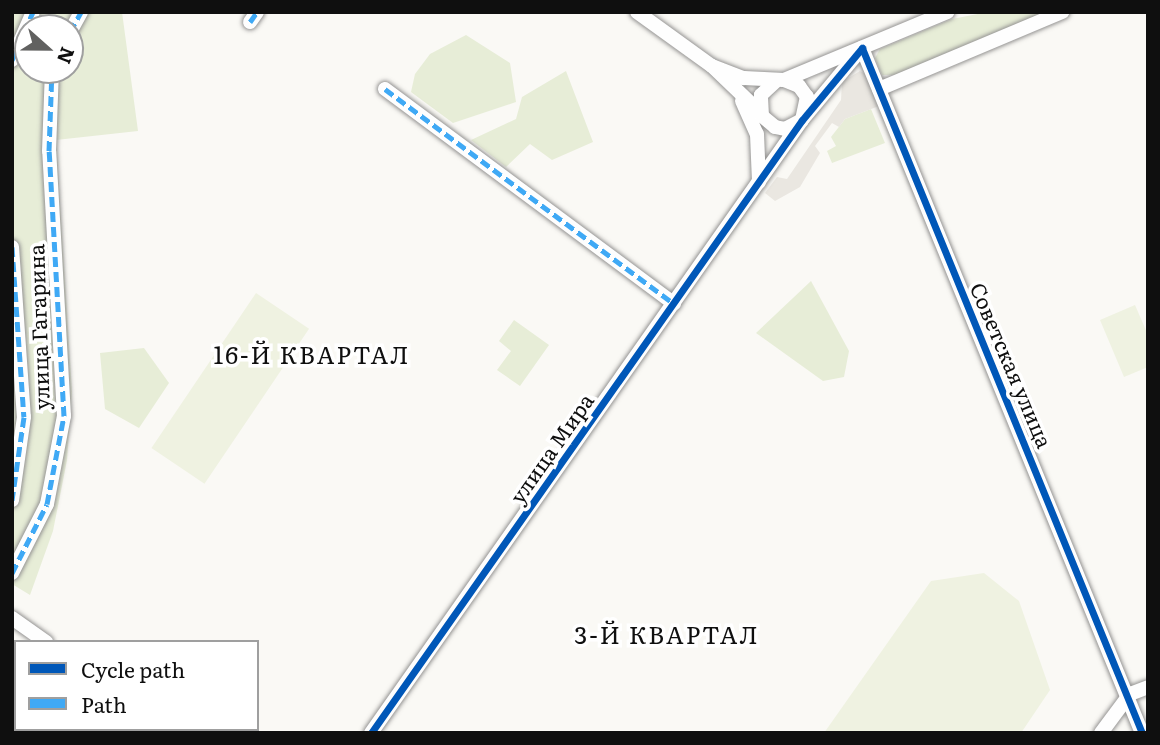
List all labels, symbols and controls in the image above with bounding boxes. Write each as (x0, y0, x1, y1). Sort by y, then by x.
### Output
north arrow (14, 14, 84, 84)
text: N (51, 43, 83, 68)
street label: улица Гагарина (23, 244, 53, 410)
street label: Советская улица (966, 279, 1058, 451)
district label: 16-Й КВАРТАЛ (215, 340, 409, 368)
street label: улица Мира (504, 388, 598, 508)
district label: 3-Й КВАРТАЛ (576, 620, 758, 648)
legend (14, 640, 259, 731)
text: Cycle path (81, 653, 185, 684)
text: Path (81, 688, 127, 719)

